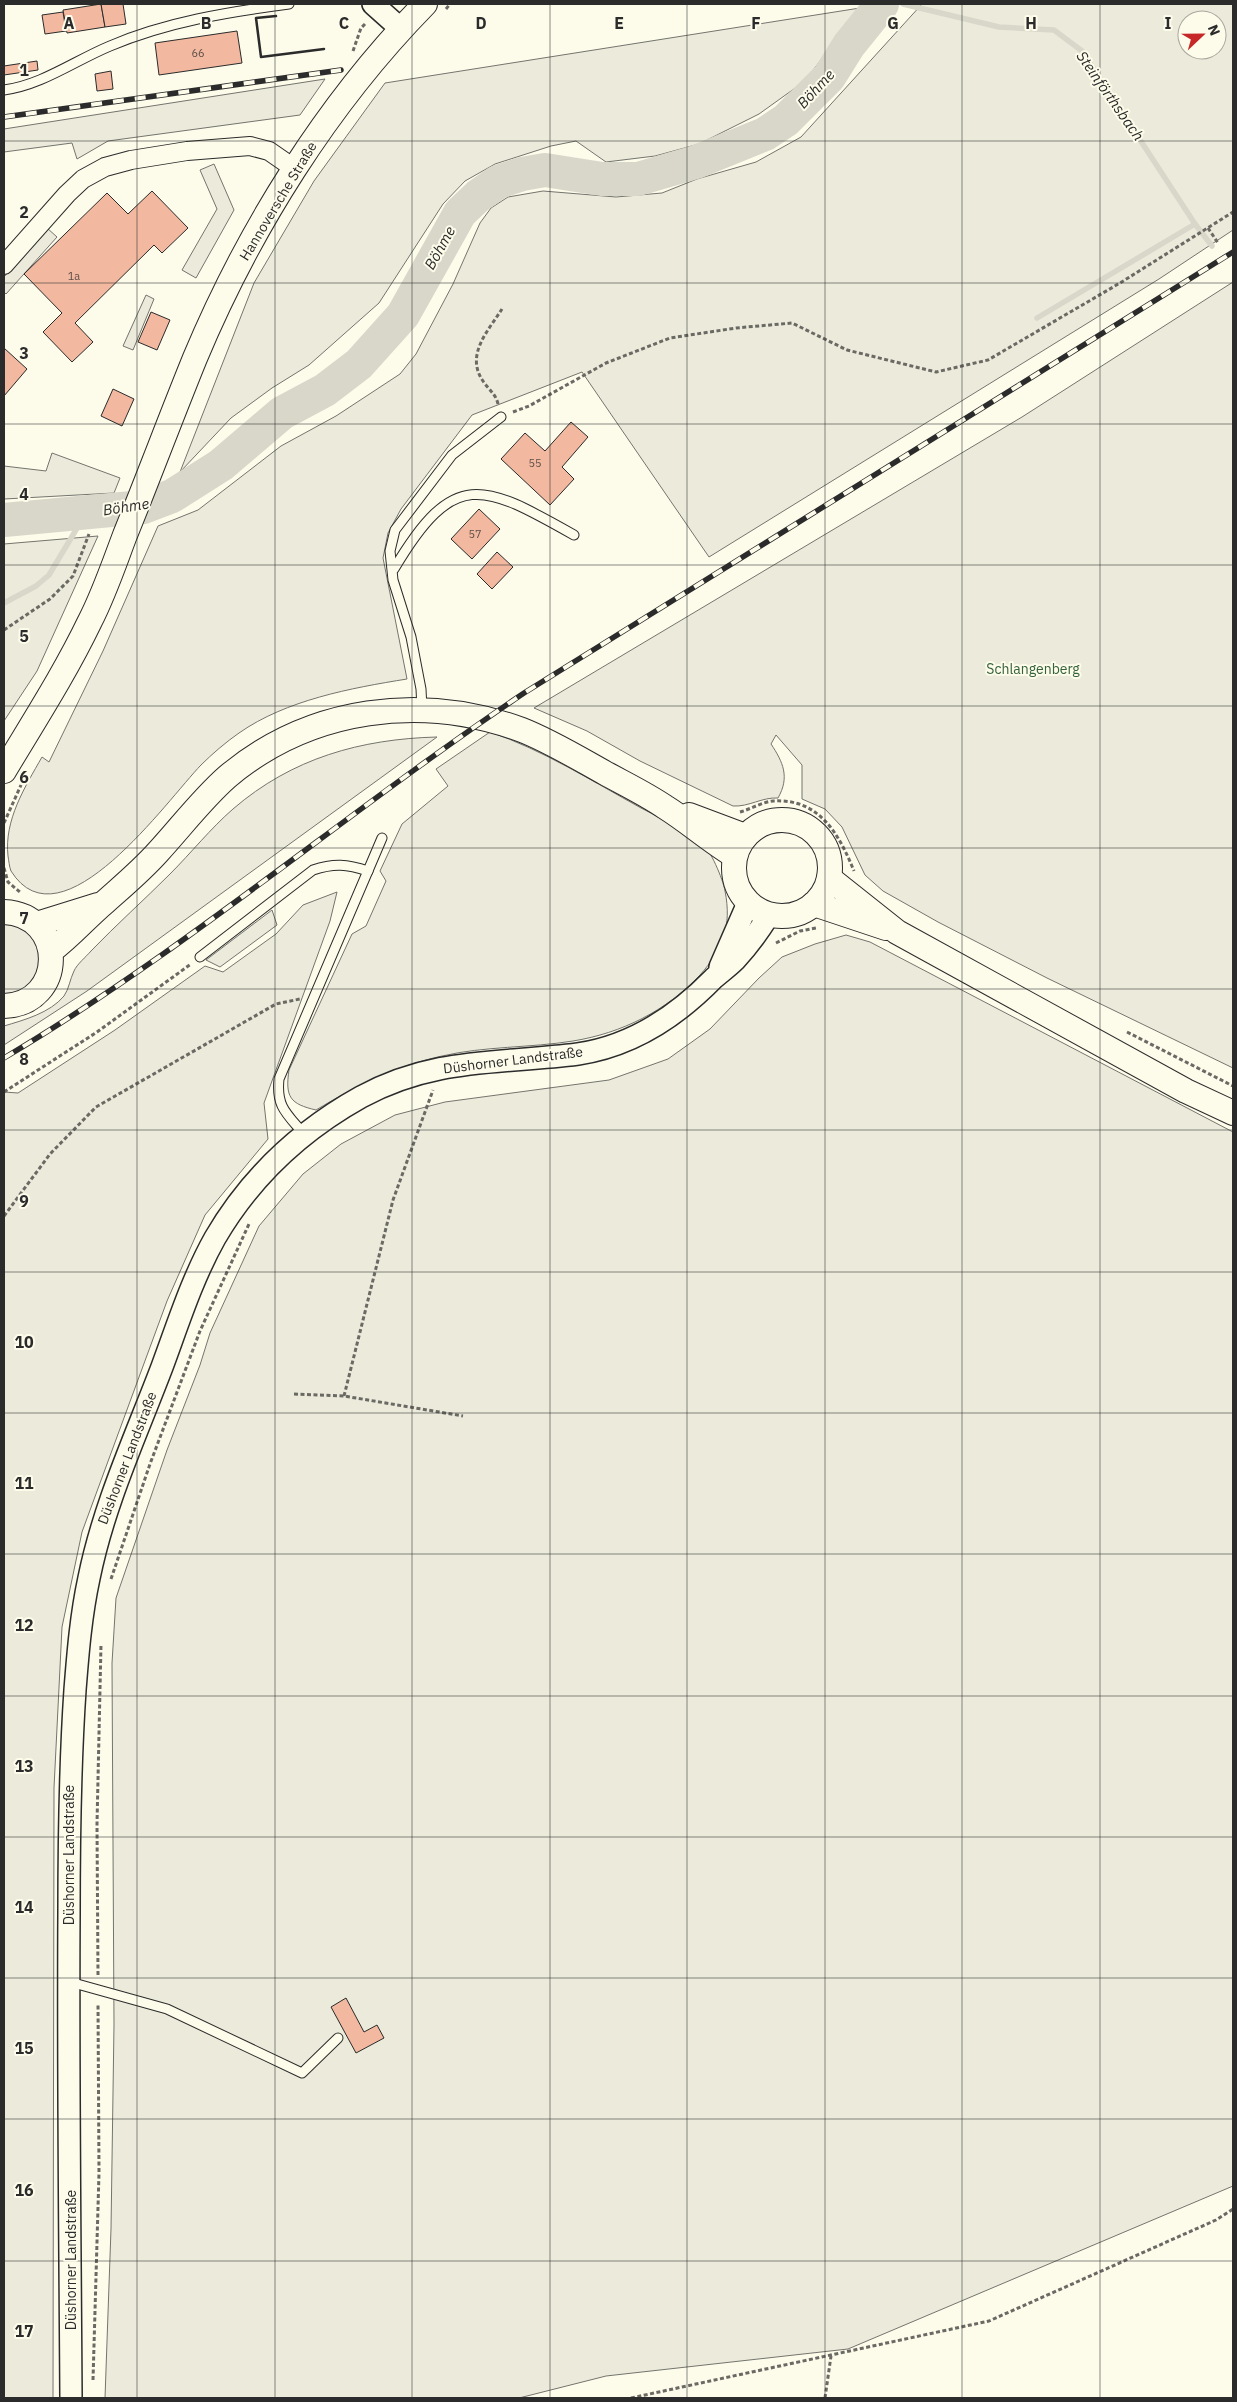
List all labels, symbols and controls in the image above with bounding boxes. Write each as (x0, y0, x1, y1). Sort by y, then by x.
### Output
north arrow (1177, 10, 1227, 60)
text: A (64, 13, 75, 33)
text: B (201, 13, 212, 33)
text: C (339, 13, 349, 33)
text: D (475, 13, 487, 33)
text: E (614, 13, 624, 33)
text: F (751, 13, 761, 33)
text: G (887, 13, 899, 33)
text: H (1025, 13, 1037, 33)
text: I (1165, 13, 1172, 33)
text: N (1204, 22, 1224, 38)
house number: 66 (191, 46, 205, 60)
water label: Steinförthsbach (1072, 47, 1148, 144)
text: 1 (19, 60, 29, 80)
water label: Böhme (793, 65, 839, 112)
street label: Hannoversche Straße (235, 138, 321, 264)
text: 2 (19, 202, 29, 222)
water label: Böhme (420, 223, 459, 273)
house number: 1a (68, 269, 80, 283)
text: 3 (19, 343, 29, 363)
house number: 55 (528, 456, 542, 470)
text: 4 (19, 484, 29, 504)
water label: Böhme (101, 493, 151, 520)
house number: 57 (468, 527, 482, 541)
text: 5 (19, 626, 29, 646)
park label: Schlangenberg (986, 660, 1080, 678)
text: 6 (19, 767, 29, 787)
text: 7 (19, 908, 29, 928)
street label: Düshorner Landstraße (442, 1042, 584, 1077)
text: 8 (19, 1049, 29, 1069)
text: 9 (19, 1191, 29, 1211)
text: 10 (14, 1332, 34, 1352)
street label: Düshorner Landstraße (93, 1389, 161, 1527)
text: 11 (14, 1473, 34, 1493)
text: 12 (14, 1615, 34, 1635)
text: 13 (14, 1756, 34, 1776)
street label: Düshorner Landstraße (60, 1784, 78, 1925)
text: 14 (14, 1897, 34, 1917)
text: 15 (14, 2038, 34, 2058)
text: 16 (14, 2180, 34, 2200)
street label: Düshorner Landstraße (62, 2189, 80, 2330)
text: 17 (14, 2321, 34, 2341)

